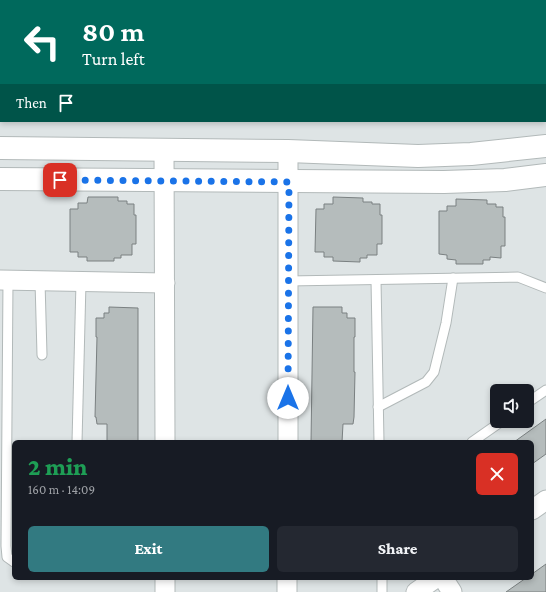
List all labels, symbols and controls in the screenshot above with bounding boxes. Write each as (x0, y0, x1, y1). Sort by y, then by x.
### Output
icon: left (16, 16, 68, 68)
text: 80 m (82, 16, 144, 47)
text: Turn left (82, 49, 145, 69)
icon: arrive (55, 92, 77, 114)
text: Then (16, 95, 47, 111)
pin (43, 163, 77, 197)
icon: arrive (49, 169, 71, 191)
position arrow (267, 377, 309, 419)
map controls (490, 384, 534, 428)
button: sound (490, 384, 534, 428)
text: 2 min (28, 453, 87, 480)
button: close (476, 453, 518, 495)
text: 160 m · 14:09 (28, 482, 95, 497)
button: Exit (28, 526, 269, 572)
button: Share (277, 526, 518, 572)

